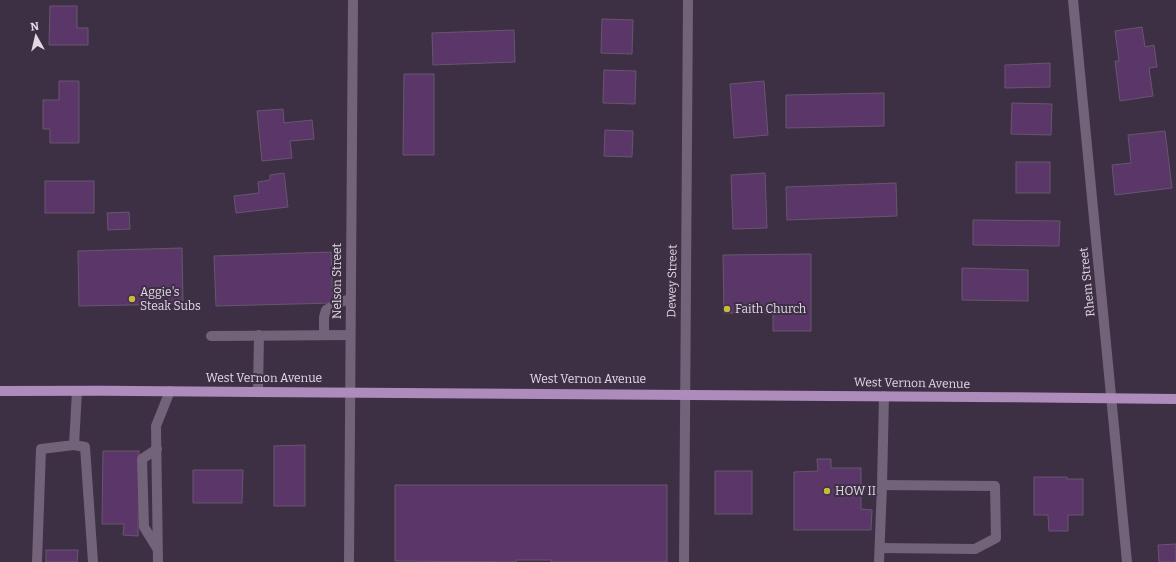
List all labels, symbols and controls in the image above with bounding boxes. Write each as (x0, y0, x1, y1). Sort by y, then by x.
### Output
north arrow (16, 16, 56, 56)
text: N (30, 19, 40, 34)
street label: Nelson Street (330, 242, 344, 319)
street label: Dewey Street (664, 244, 680, 318)
street label: Rhem Street (1076, 246, 1098, 317)
place label: Aggie's Steak Subs (140, 285, 201, 313)
marker: Aggie's Steak Subs (127, 294, 137, 304)
place label: Faith Church (735, 302, 807, 316)
marker: Faith Church (722, 304, 732, 314)
street label: West Vernon Avenue (206, 371, 322, 385)
street label: West Vernon Avenue (530, 372, 646, 386)
street label: West Vernon Avenue (854, 375, 970, 391)
place label: HOW II (835, 484, 876, 498)
marker: HOW II (822, 486, 832, 496)

